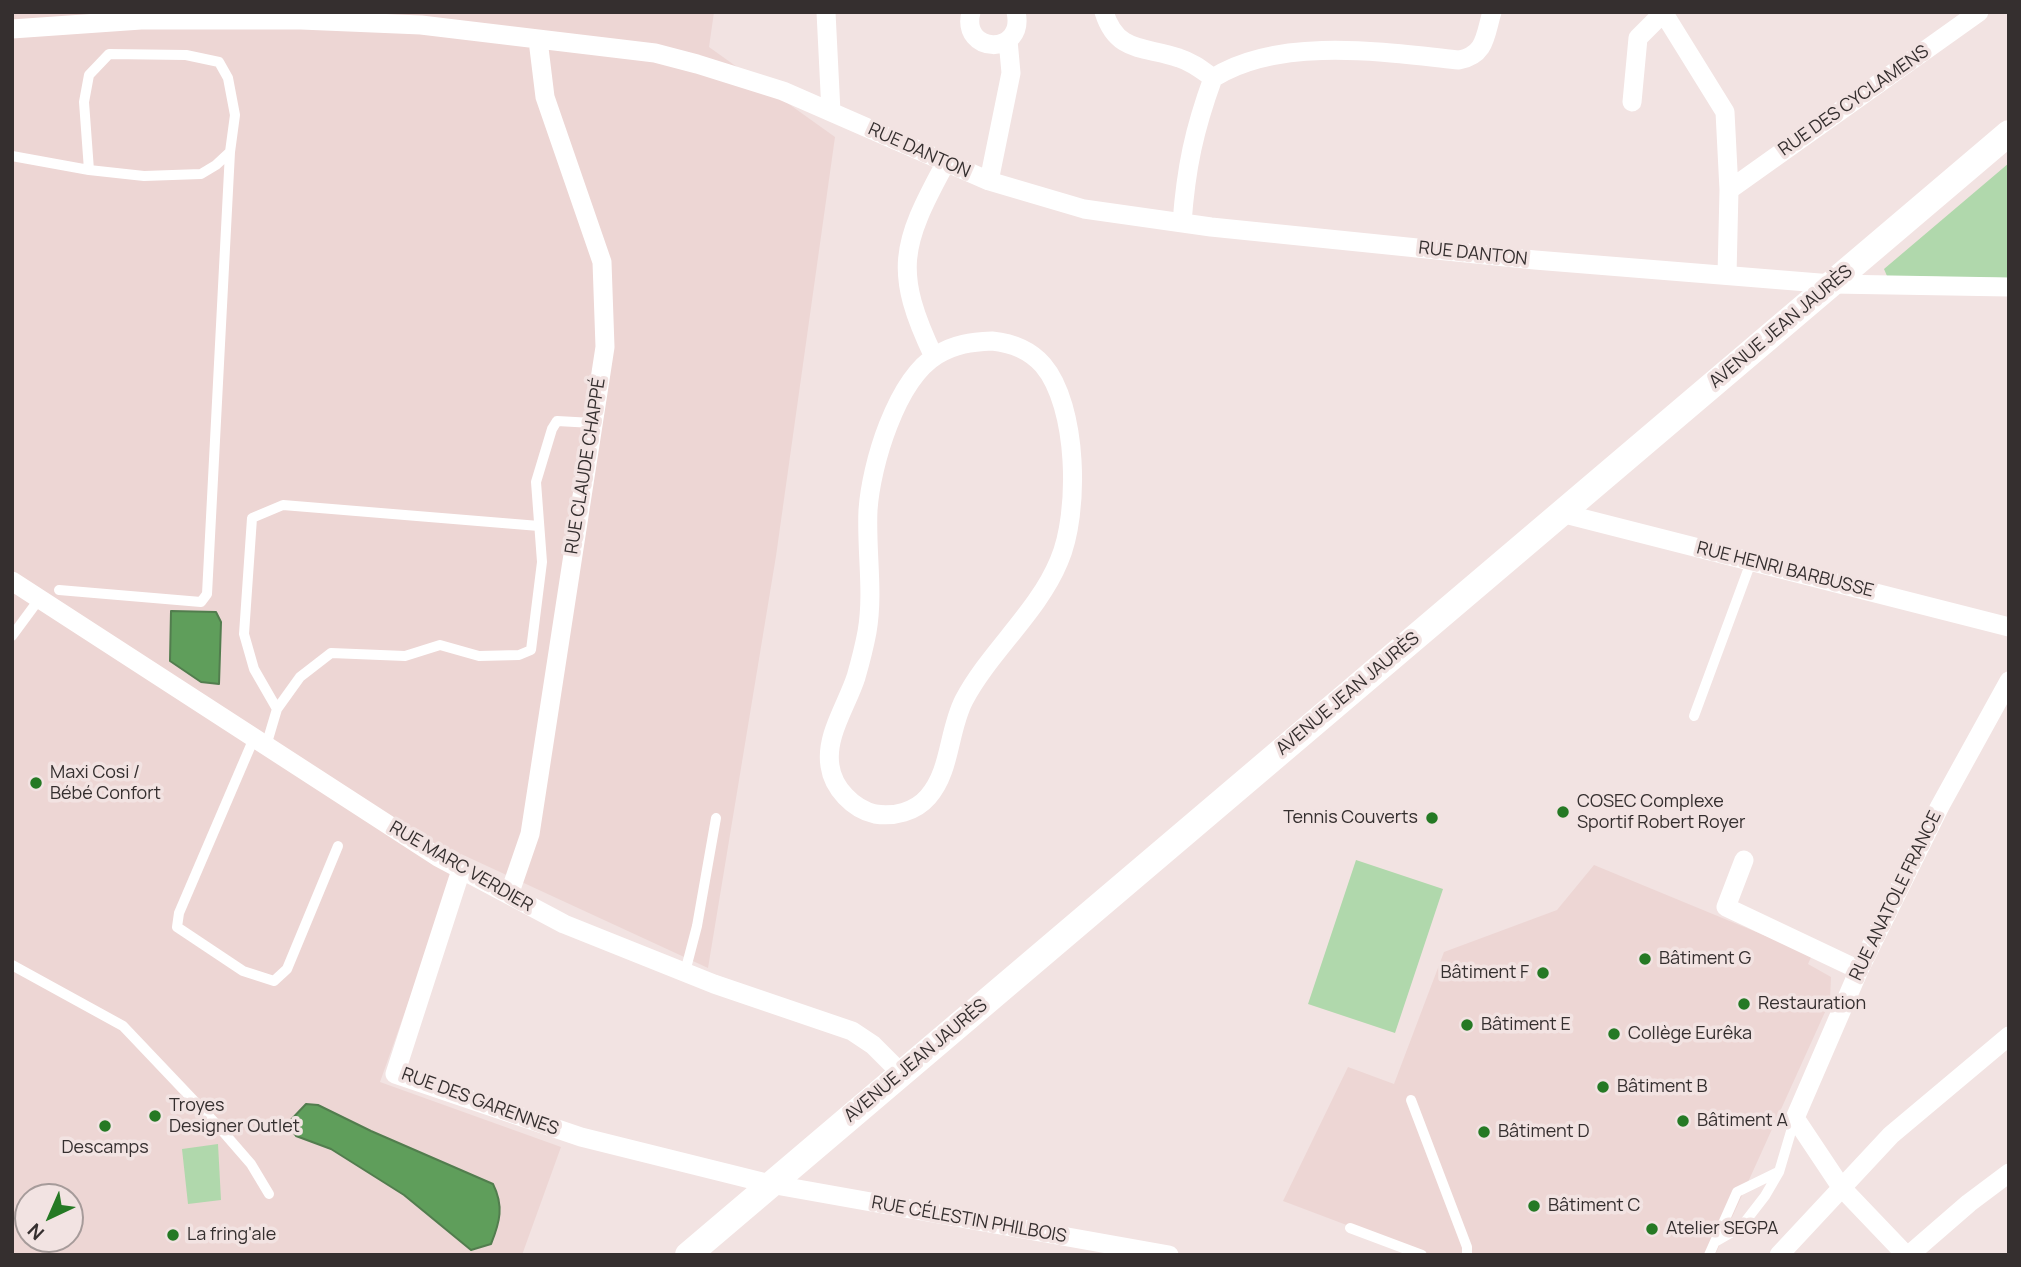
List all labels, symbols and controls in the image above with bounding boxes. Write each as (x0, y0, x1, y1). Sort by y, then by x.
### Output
street label: RUE DES CYCLAMENS (1775, 41, 1933, 161)
street label: RUE DANTON (865, 119, 973, 183)
street label: RUE DANTON (1417, 238, 1529, 270)
street label: AVENUE JEAN JAURÈS (1705, 261, 1857, 393)
street label: RUE CLAUDE CHAPPÉ (561, 376, 611, 556)
street label: RUE HENRI BARBUSSE (1694, 538, 1876, 602)
street label: AVENUE JEAN JAURÈS (1272, 628, 1424, 760)
place label: Maxi Cosi / Bébé Confort (50, 762, 161, 804)
marker: Maxi Cosi / Bébé Confort (28, 775, 44, 791)
place label: COSEC Complexe Sportif Robert Royer (1577, 791, 1746, 834)
marker: COSEC Complexe Sportif Robert Royer (1555, 804, 1571, 820)
place label: Tennis Couverts (1283, 807, 1418, 829)
street label: RUE ANATOLE FRANCE (1846, 808, 1946, 984)
marker: Tennis Couverts (1424, 810, 1440, 826)
street label: RUE MARC VERDIER (385, 817, 537, 917)
place label: Bâtiment G (1659, 948, 1751, 970)
marker: Bâtiment G (1637, 951, 1653, 967)
place label: Bâtiment F (1441, 962, 1529, 984)
marker: Bâtiment F (1535, 965, 1551, 981)
place label: Restauration (1758, 993, 1866, 1015)
street label: AVENUE JEAN JAURÈS (840, 995, 992, 1127)
marker: Restauration (1736, 996, 1752, 1012)
place label: Bâtiment E (1481, 1014, 1571, 1036)
marker: Bâtiment E (1459, 1017, 1475, 1033)
place label: Collège Eurêka (1628, 1023, 1752, 1045)
marker: Collège Eurêka (1606, 1026, 1622, 1042)
street label: RUE DES GARENNES (399, 1064, 561, 1140)
place label: Bâtiment B (1617, 1076, 1707, 1098)
marker: Bâtiment B (1595, 1079, 1611, 1095)
place label: Troyes Designer Outlet (169, 1095, 300, 1138)
marker: Troyes Designer Outlet (147, 1108, 163, 1124)
place label: Bâtiment A (1697, 1110, 1788, 1132)
marker: Bâtiment A (1675, 1113, 1691, 1129)
marker: Descamps (97, 1118, 113, 1134)
place label: Bâtiment D (1498, 1121, 1589, 1143)
marker: Bâtiment D (1476, 1124, 1492, 1140)
place label: Descamps (61, 1137, 149, 1159)
north arrow (14, 1183, 84, 1253)
street label: RUE CÉLESTIN PHILBOIS (870, 1192, 1068, 1248)
place label: Bâtiment C (1548, 1195, 1640, 1217)
marker: Bâtiment C (1526, 1198, 1542, 1214)
text: N (22, 1218, 50, 1246)
place label: Atelier SEGPA (1666, 1218, 1778, 1240)
marker: Atelier SEGPA (1644, 1221, 1660, 1237)
place label: La fring'ale (187, 1224, 276, 1246)
marker: La fring'ale (165, 1227, 181, 1243)

